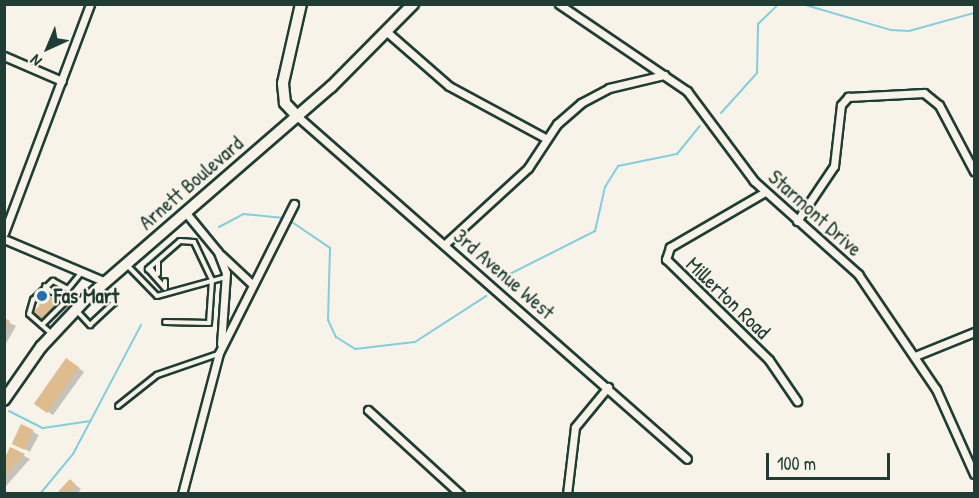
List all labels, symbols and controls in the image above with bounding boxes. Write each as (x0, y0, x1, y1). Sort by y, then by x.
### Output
north arrow (18, 18, 78, 78)
text: N (25, 50, 46, 72)
street label: Arnett Boulevard (134, 131, 248, 235)
street label: Starmont Drive (763, 164, 867, 262)
street label: 3rd Avenue West (448, 223, 560, 325)
street label: Millerton Road (681, 252, 775, 344)
place label: Fas Mart (54, 283, 119, 309)
marker: Fas Mart (35, 289, 49, 303)
scale bar (769, 441, 894, 479)
text: 100 m (777, 451, 816, 476)

